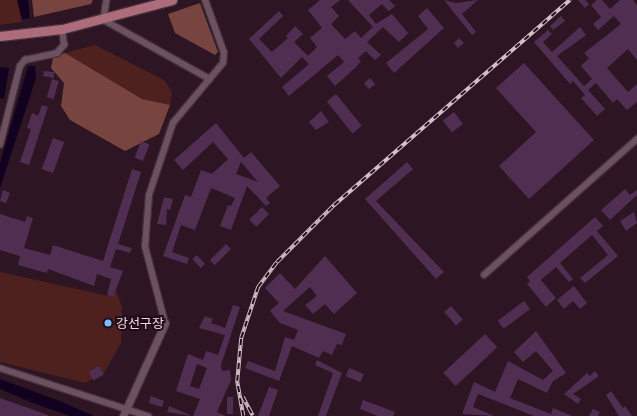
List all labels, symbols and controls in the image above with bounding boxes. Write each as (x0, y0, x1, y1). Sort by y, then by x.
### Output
place label: 강선구장 (116, 315, 164, 331)
marker: 강선구장 (103, 318, 113, 328)

